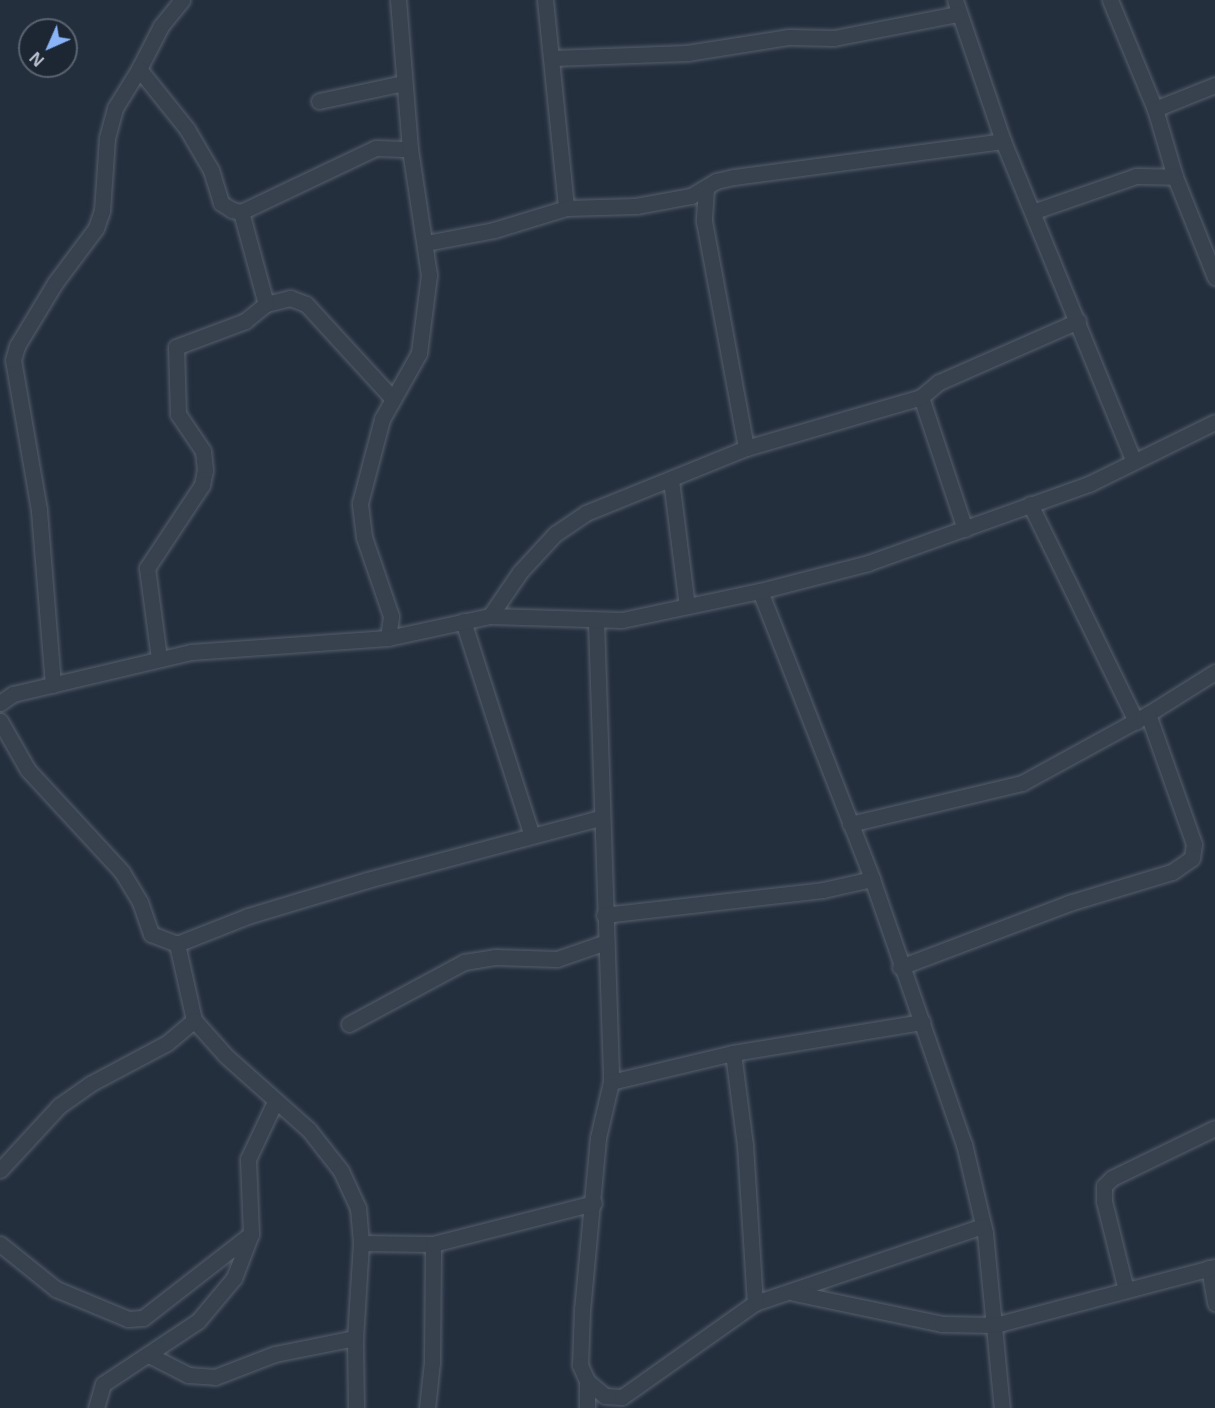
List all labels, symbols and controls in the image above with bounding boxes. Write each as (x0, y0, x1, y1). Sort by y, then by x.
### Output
north arrow (18, 18, 78, 78)
text: N (24, 47, 49, 72)

